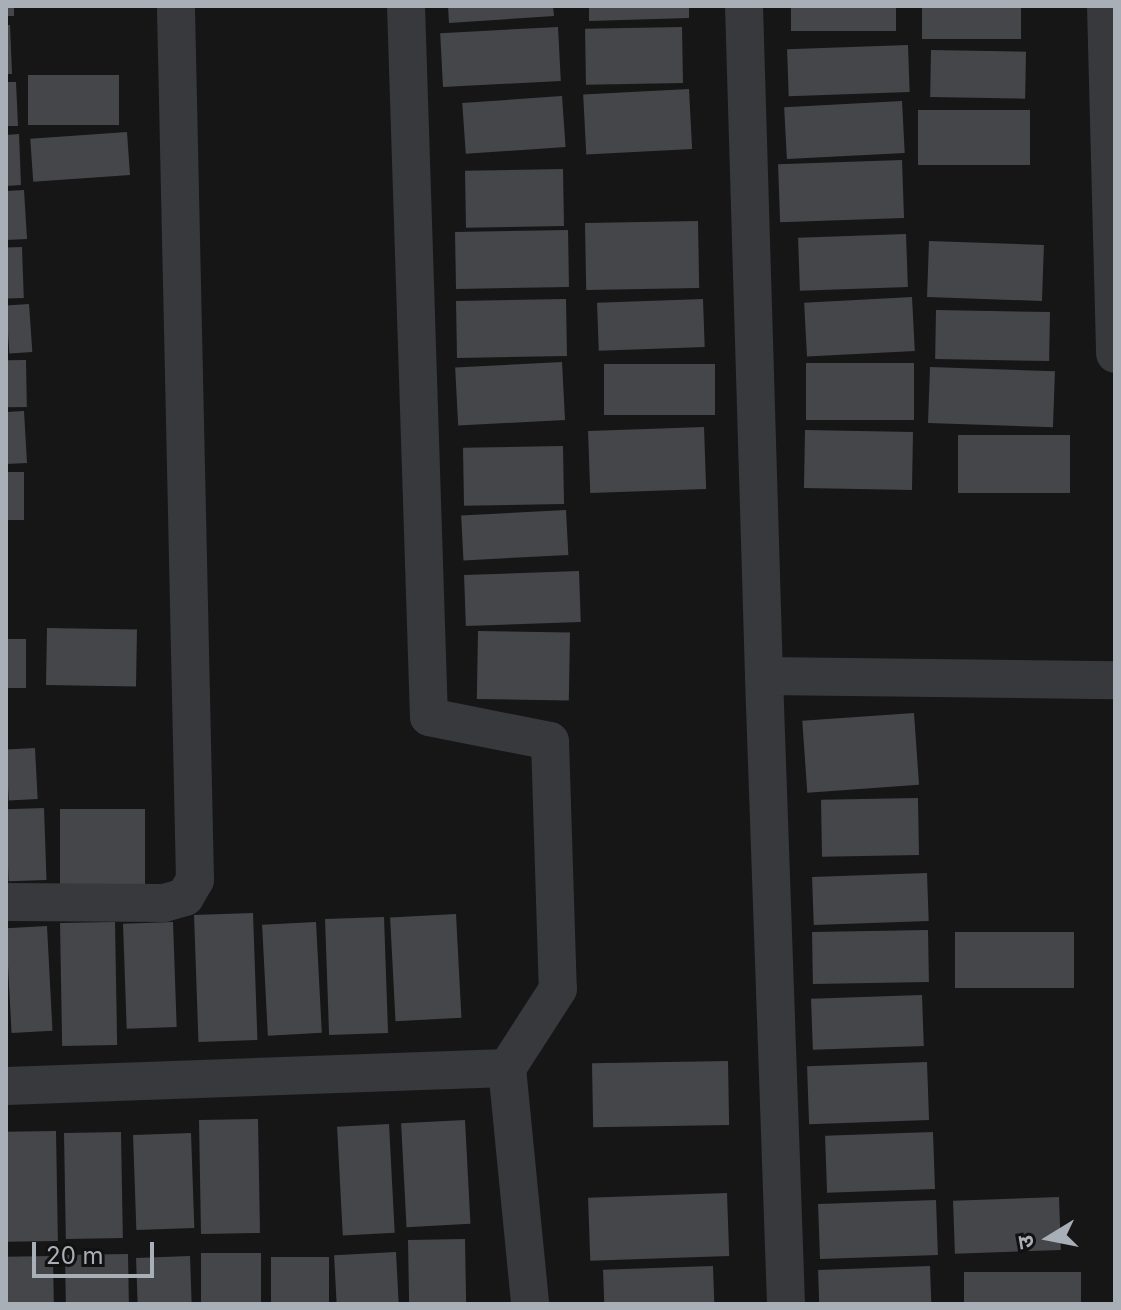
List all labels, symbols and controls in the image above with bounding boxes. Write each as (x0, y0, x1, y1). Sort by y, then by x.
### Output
north arrow (1009, 1198, 1089, 1278)
scale bar (36, 1226, 158, 1276)
text: उ (1011, 1234, 1039, 1251)
text: 20 m (46, 1241, 104, 1270)

